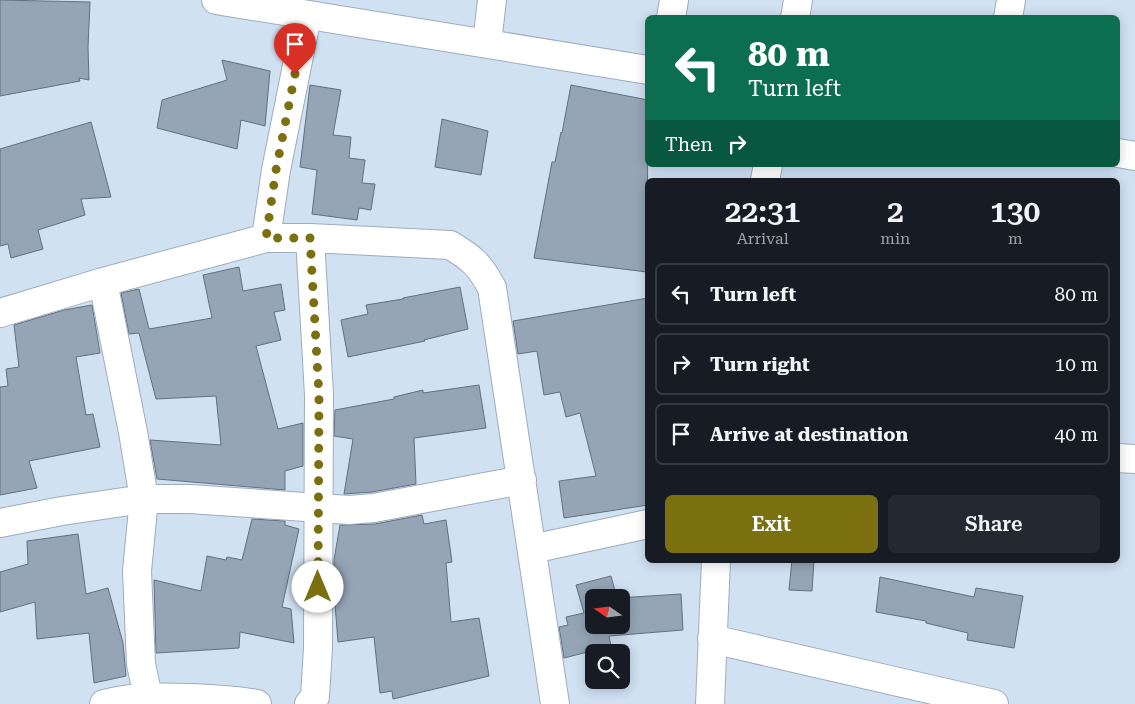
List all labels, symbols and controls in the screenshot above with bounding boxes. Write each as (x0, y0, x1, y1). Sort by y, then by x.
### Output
pin (274, 23, 316, 74)
icon: arrive (281, 30, 309, 58)
text: 80 m (748, 34, 830, 75)
icon: left (665, 35, 730, 100)
text: Turn left (748, 76, 841, 101)
icon: right (723, 130, 751, 158)
text: Then (665, 133, 713, 156)
text: 22:31 (725, 194, 801, 229)
text: 2 (887, 194, 904, 229)
text: 130 (990, 194, 1040, 229)
text: Arrival (737, 229, 789, 248)
text: min (880, 229, 910, 248)
text: m (1008, 229, 1022, 248)
icon: left (667, 280, 695, 308)
text: Turn left (710, 283, 796, 306)
text: 80 m (1055, 283, 1098, 306)
icon: right (667, 350, 695, 378)
text: Turn right (710, 353, 810, 376)
text: 10 m (1055, 353, 1098, 376)
icon: arrive (667, 420, 695, 448)
text: Arrive at destination (710, 423, 908, 446)
text: 40 m (1055, 423, 1098, 446)
button: Exit (665, 495, 878, 553)
button: Share (888, 495, 1100, 553)
position arrow (291, 560, 343, 612)
north arrow (585, 589, 630, 634)
map controls (585, 589, 630, 689)
button: search (585, 644, 630, 689)

